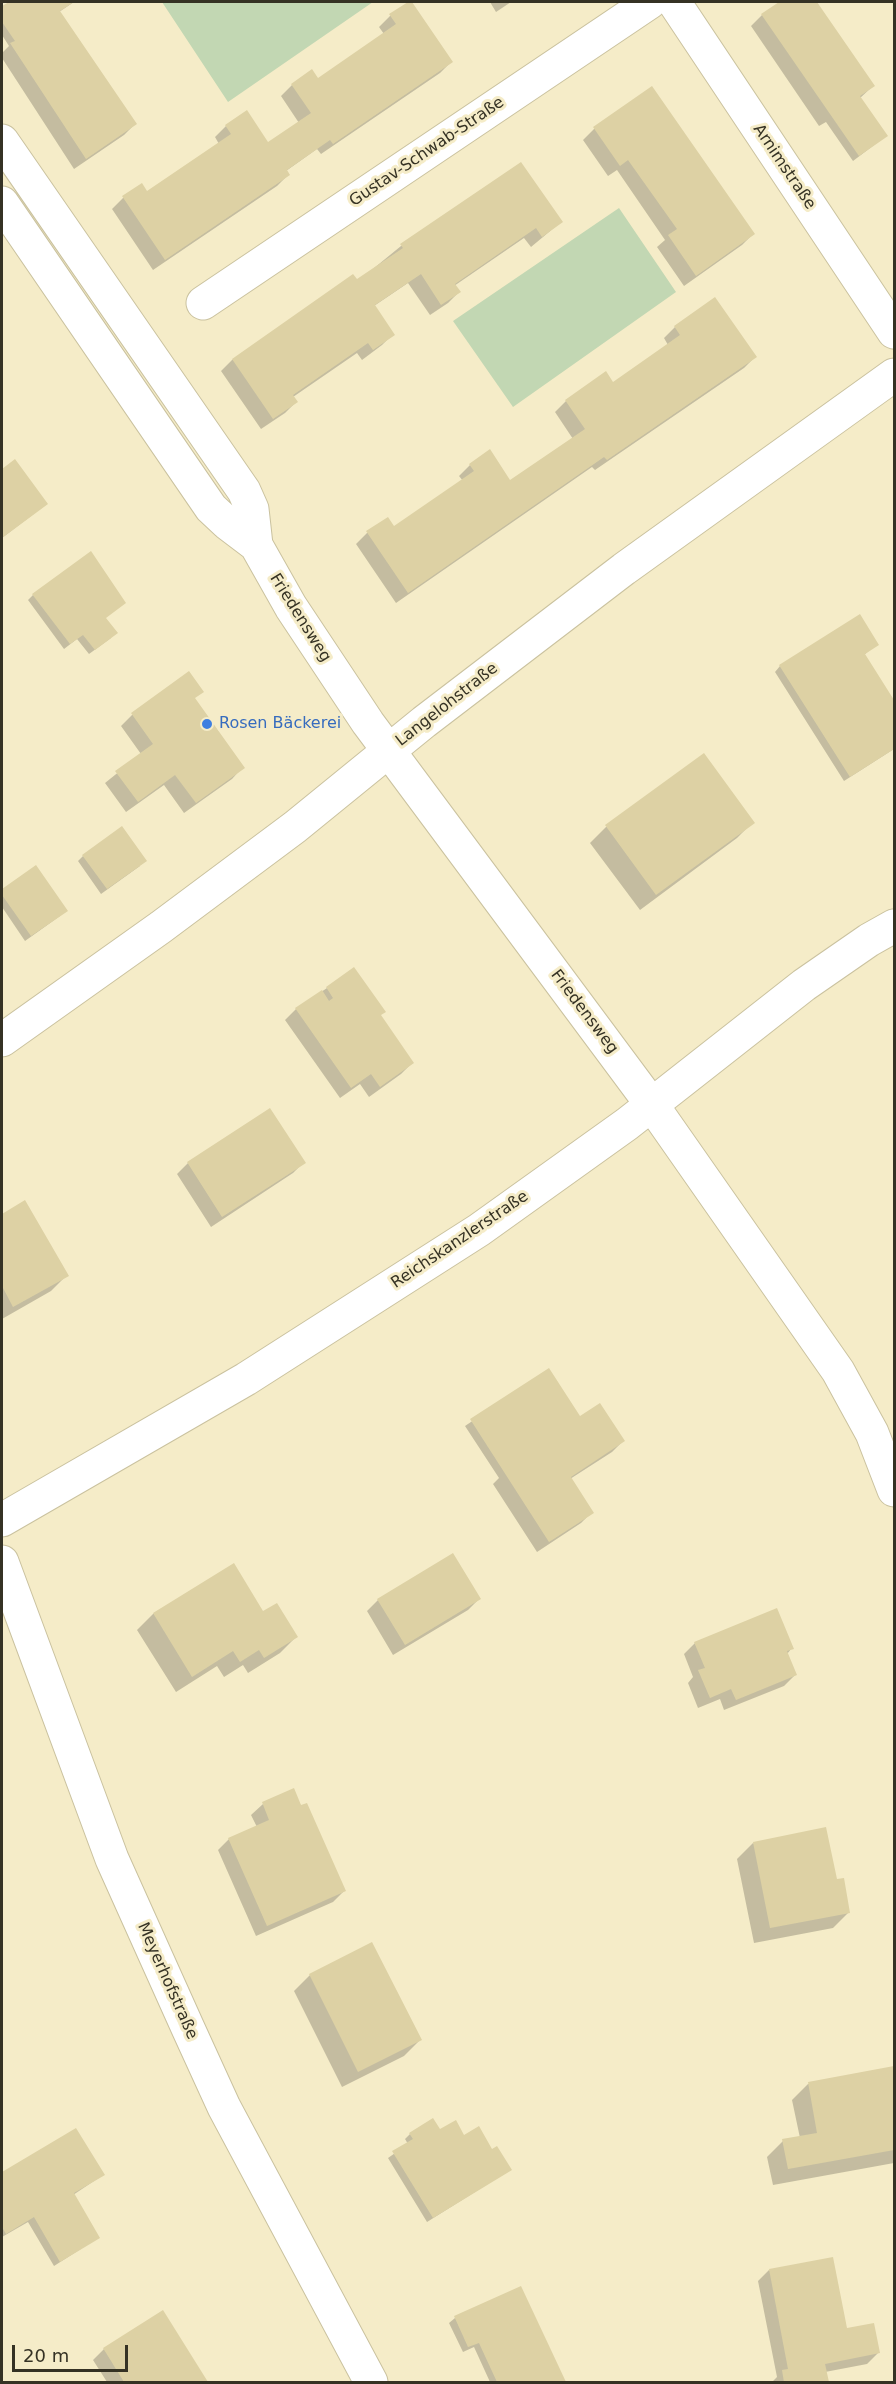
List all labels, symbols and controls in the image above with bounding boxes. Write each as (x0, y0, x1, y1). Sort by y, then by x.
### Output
street label: Gustav-Schwab-Straße (346, 93, 508, 211)
street label: Arnimstraße (749, 121, 819, 213)
street label: Friedensweg (265, 570, 335, 666)
street label: Langelohstraße (392, 659, 502, 751)
place label: Rosen Bäckerei (219, 714, 341, 734)
marker: Rosen Bäckerei (200, 717, 214, 731)
street label: Friedensweg (546, 966, 622, 1058)
street label: Reichskanzlerstraße (388, 1187, 532, 1293)
street label: Meyerhofstraße (133, 1920, 201, 2042)
scale bar (15, 2333, 130, 2371)
text: 20 m (23, 2345, 69, 2366)

